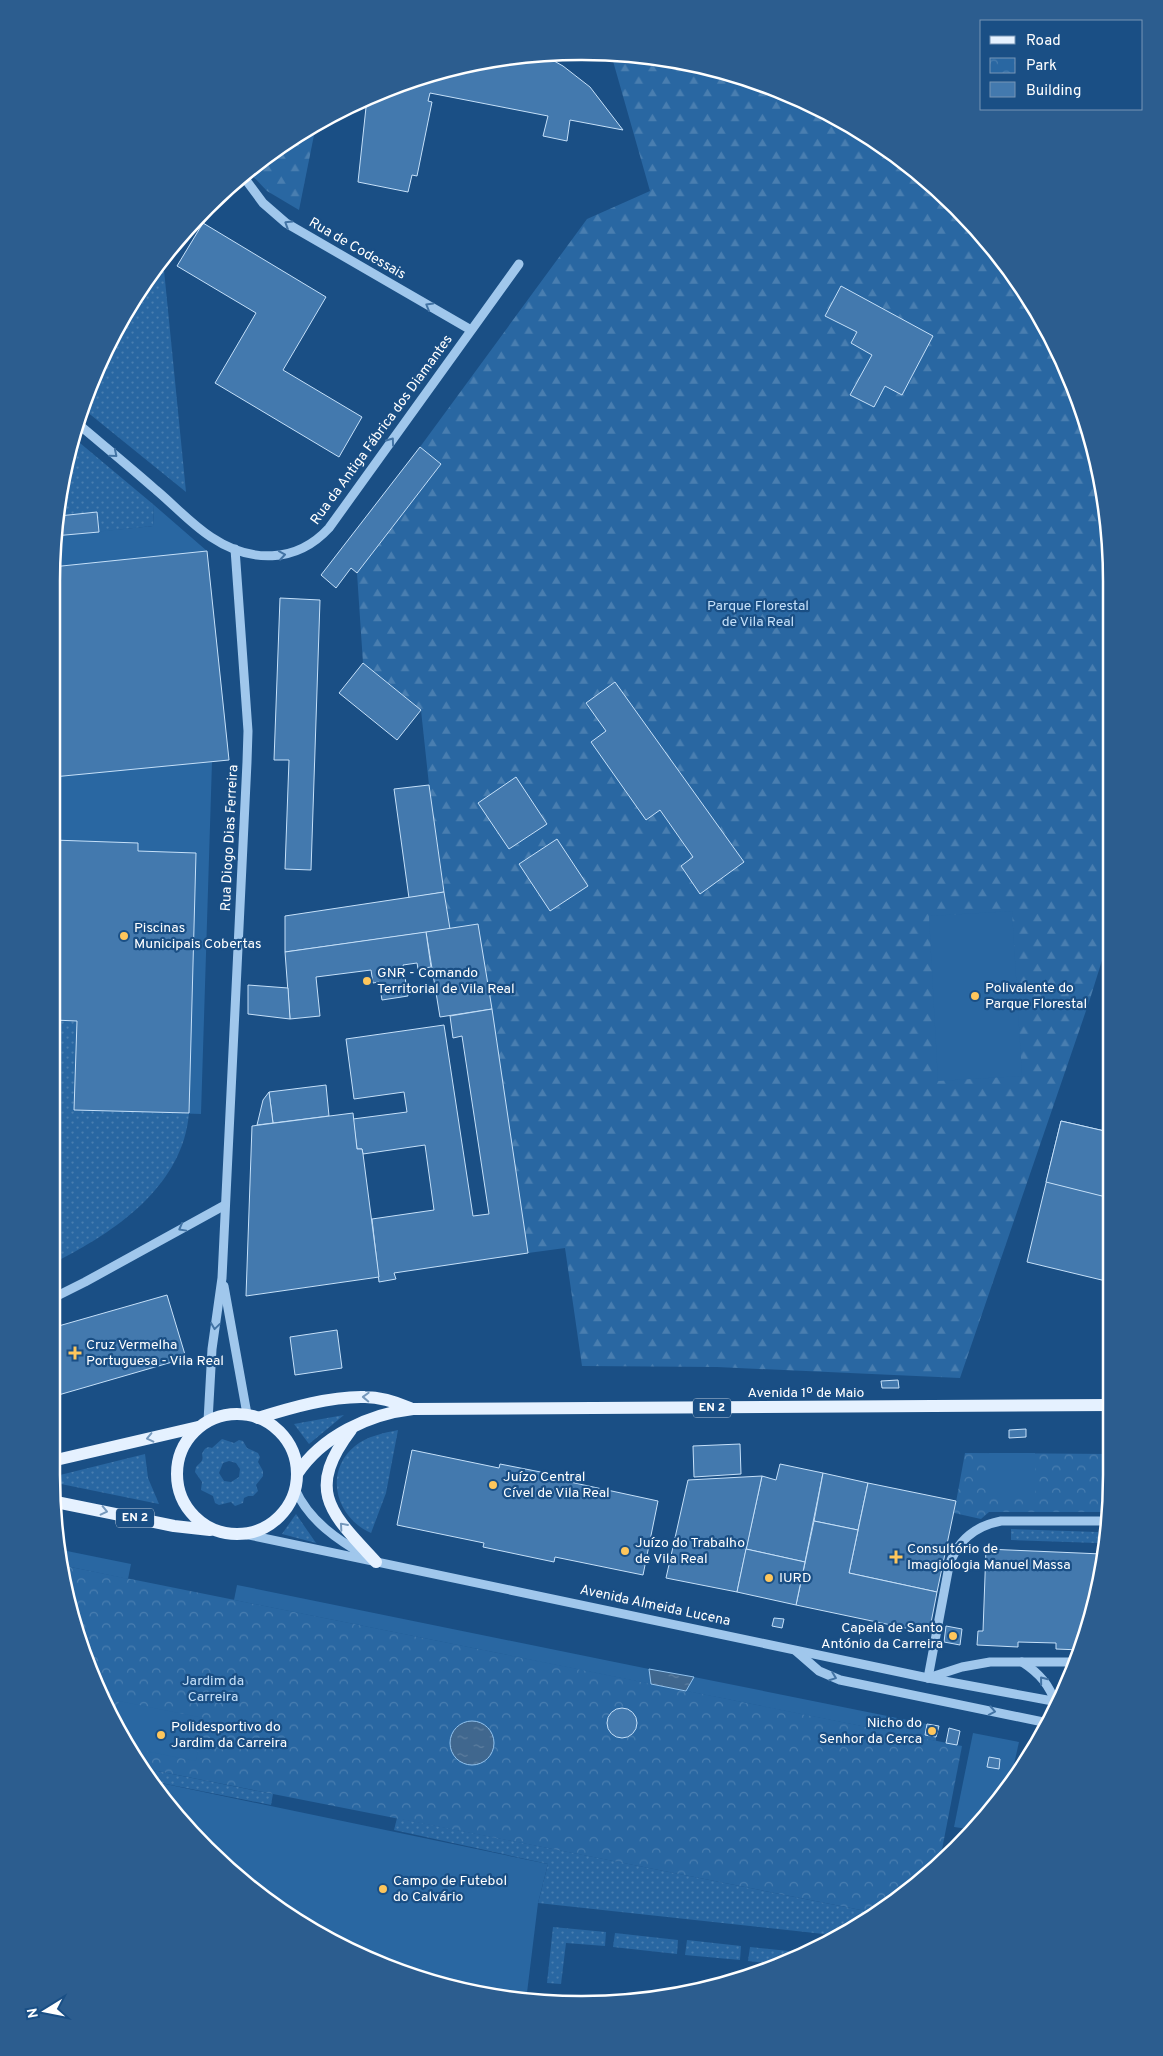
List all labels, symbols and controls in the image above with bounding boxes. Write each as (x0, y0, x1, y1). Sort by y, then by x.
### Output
legend (980, 20, 1143, 110)
text: Road (1026, 32, 1061, 51)
text: Park (1026, 57, 1057, 76)
text: Building (1026, 82, 1081, 101)
street label: Rua de Codessais (305, 214, 409, 284)
one-way arrow (285, 220, 294, 230)
one-way arrow (425, 302, 434, 312)
street label: Rua da Antiga Fábrica dos Diamantes (307, 332, 457, 528)
one-way arrow (385, 437, 394, 446)
one-way arrow (109, 448, 118, 457)
one-way arrow (278, 550, 287, 560)
park label: Parque Florestal de Vila Real (707, 598, 809, 631)
street label: Rua Diogo Dias Ferreira (218, 764, 242, 912)
place label: Piscinas Municipais Cobertas (134, 920, 262, 953)
marker: Piscinas Municipais Cobertas (118, 930, 130, 942)
place label: GNR - Comando Territorial de Vila Real (377, 965, 515, 998)
marker: GNR - Comando Territorial de Vila Real (361, 975, 373, 987)
place label: Polivalente do Parque Florestal (985, 980, 1087, 1013)
marker: Polivalente do Parque Florestal (969, 990, 981, 1002)
one-way arrow (178, 1222, 187, 1232)
one-way arrow (211, 1322, 221, 1330)
place label: Cruz Vermelha Portuguesa - Vila Real (86, 1337, 224, 1370)
marker: Cruz Vermelha Portuguesa - Vila Real (68, 1346, 82, 1360)
street label: Avenida 1º de Maio (748, 1385, 865, 1402)
one-way arrow (362, 1392, 370, 1403)
road number: EN 2 (693, 1399, 731, 1418)
one-way arrow (146, 1432, 155, 1443)
place label: Juízo Central Cível de Vila Real (503, 1469, 610, 1502)
marker: Juízo Central Cível de Vila Real (487, 1479, 499, 1491)
one-way arrow (99, 1506, 108, 1516)
road number: EN 2 (116, 1509, 154, 1528)
one-way arrow (340, 1522, 349, 1531)
place label: Juízo do Trabalho de Vila Real (635, 1535, 745, 1568)
place label: Consultório de Imagiologia Manuel Massa (907, 1541, 1071, 1574)
marker: Juízo do Trabalho de Vila Real (619, 1545, 631, 1557)
marker: Consultório de Imagiologia Manuel Massa (889, 1550, 903, 1564)
place label: IURD (779, 1570, 811, 1587)
marker: IURD (763, 1572, 775, 1584)
street label: Avenida Almeida Lucena (578, 1582, 732, 1630)
place label: Capela de Santo António da Carreira (821, 1620, 943, 1653)
marker: Capela de Santo António da Carreira (947, 1630, 959, 1642)
one-way arrow (828, 1671, 837, 1682)
park label: Jardim da Carreira (182, 1673, 244, 1706)
one-way arrow (1040, 1676, 1049, 1686)
one-way arrow (987, 1705, 996, 1716)
place label: Nicho do Senhor da Cerca (819, 1715, 922, 1748)
place label: Polidesportivo do Jardim da Carreira (171, 1719, 287, 1752)
marker: Nicho do Senhor da Cerca (926, 1725, 938, 1737)
marker: Polidesportivo do Jardim da Carreira (155, 1729, 167, 1741)
place label: Campo de Futebol do Calvário (393, 1873, 507, 1906)
marker: Campo de Futebol do Calvário (377, 1883, 389, 1895)
north arrow (20, 1986, 70, 2036)
text: N (24, 2007, 43, 2019)

